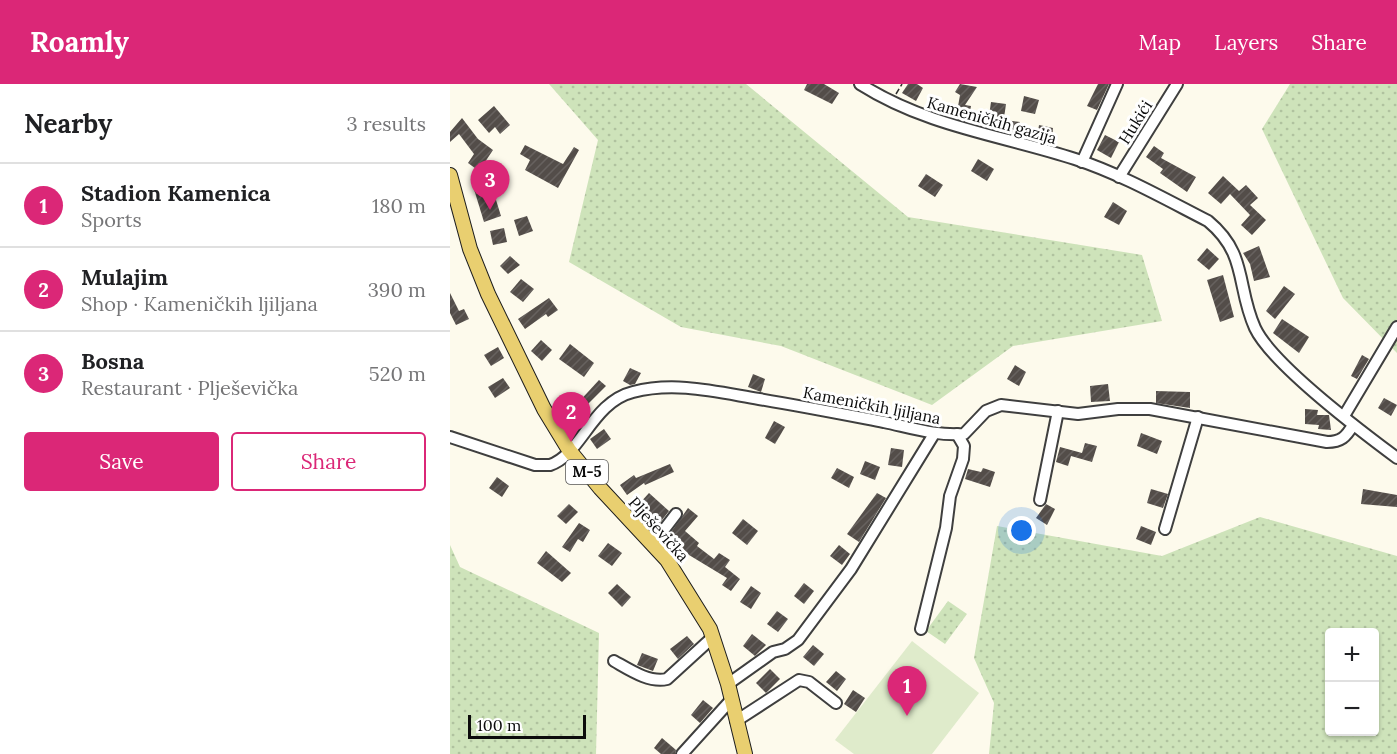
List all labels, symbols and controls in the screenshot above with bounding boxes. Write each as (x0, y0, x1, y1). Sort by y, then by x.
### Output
text: Roamly (30, 24, 129, 60)
text: Map (1138, 29, 1181, 56)
text: Layers (1214, 29, 1278, 56)
text: Share (1311, 29, 1367, 56)
street label: Kameničkih gazija (925, 92, 1059, 148)
street label: Hukići (1114, 96, 1156, 148)
text: Nearby (24, 107, 112, 140)
text: 3 results (347, 111, 426, 136)
pin: 3 (470, 160, 510, 210)
text: Stadion Kamenica (81, 179, 271, 207)
text: 1 (39, 193, 48, 218)
text: 180 m (372, 193, 426, 218)
text: Sports (81, 207, 142, 232)
text: Mulajim (81, 263, 168, 291)
text: 2 (38, 277, 49, 302)
text: 390 m (368, 277, 426, 302)
text: Shop · Kameničkih ljiljana (81, 291, 318, 316)
text: Bosna (81, 347, 144, 375)
text: 3 (38, 361, 49, 386)
text: 520 m (369, 361, 426, 386)
text: Restaurant · Plješevička (81, 375, 298, 400)
street label: Kameničkih ljiljana (802, 382, 942, 428)
pin: 2 (552, 392, 590, 442)
button: Save (24, 432, 219, 491)
button: Share (231, 432, 426, 491)
road number: M-5 (566, 460, 608, 484)
street label: Plješevička (625, 492, 693, 566)
your location (1007, 516, 1036, 545)
map controls (1325, 628, 1379, 736)
button: + (1325, 628, 1379, 682)
pin: 1 (888, 666, 926, 716)
button: − (1325, 682, 1379, 736)
scale bar (468, 712, 586, 740)
text: 100 m (477, 715, 521, 735)

